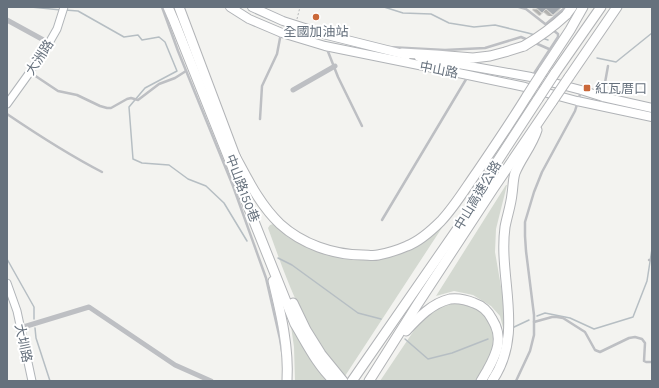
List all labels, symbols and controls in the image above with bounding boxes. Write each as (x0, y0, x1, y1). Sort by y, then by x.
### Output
marker: 全國加油站 (311, 12, 321, 22)
place label: 全國加油站 (283, 24, 349, 39)
street label: 大洲路 (23, 37, 56, 78)
street label: 中山路 (418, 58, 459, 81)
place label: 紅瓦厝口 (595, 81, 647, 96)
marker: 紅瓦厝口 (582, 83, 592, 93)
street label: 中山路150巷 (223, 152, 262, 224)
street label: 中山高速公路 (451, 158, 504, 233)
street label: 大圳路 (12, 322, 35, 364)

